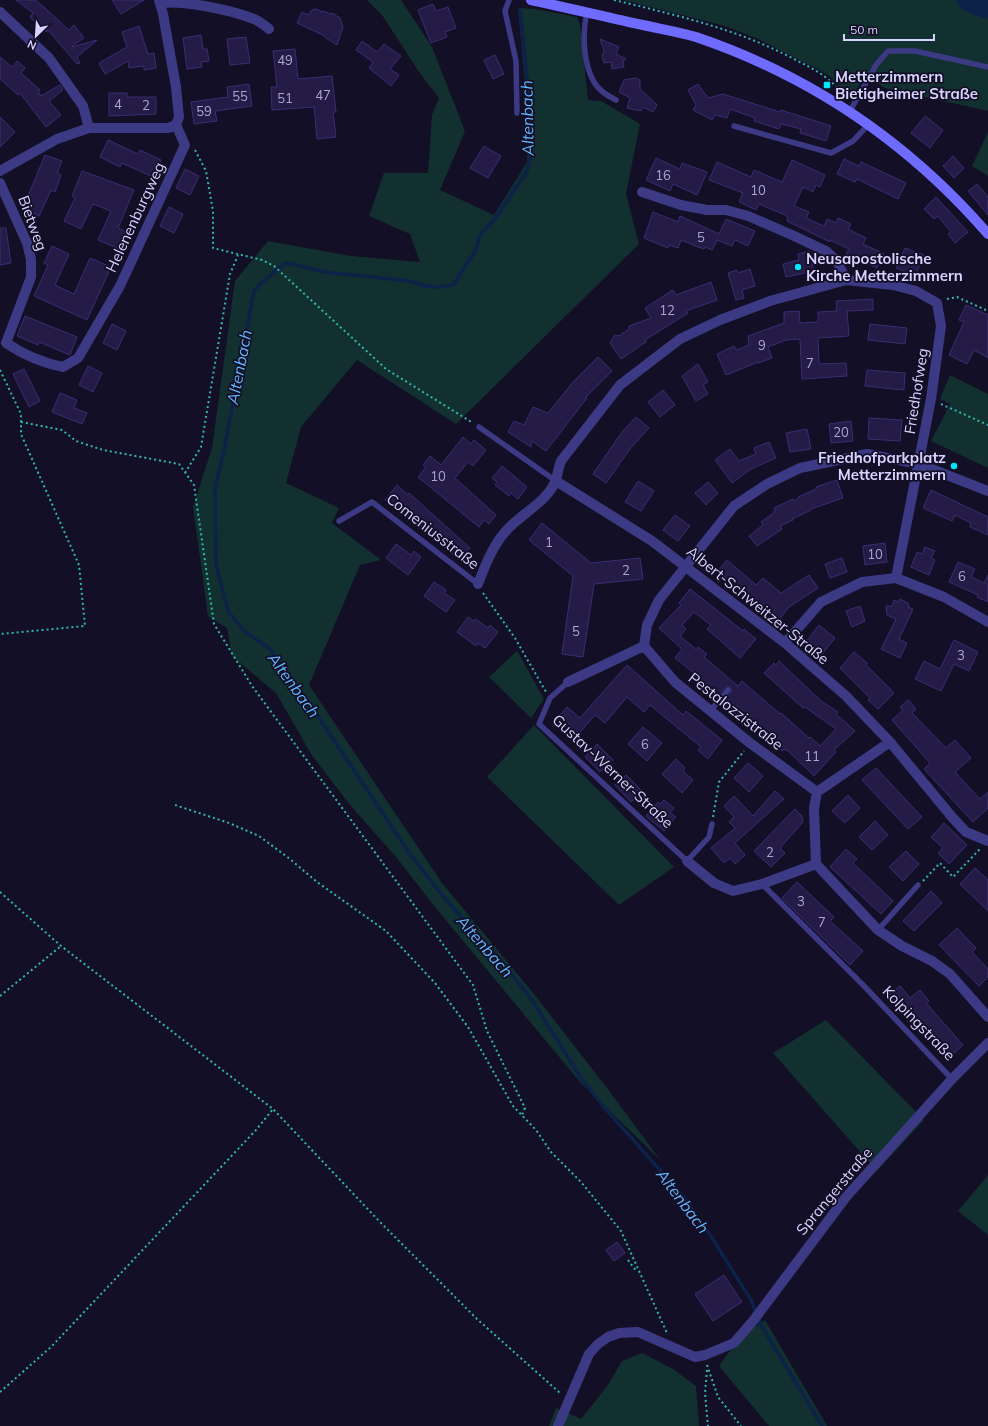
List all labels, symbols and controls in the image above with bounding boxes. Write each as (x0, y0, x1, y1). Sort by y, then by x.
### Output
north arrow (16, 16, 56, 56)
scale bar (844, 16, 934, 42)
text: 50 m (850, 22, 878, 37)
text: N (25, 37, 38, 53)
house number: 49 (277, 52, 293, 68)
place label: Metterzimmern Bietigheimer Straße (835, 67, 978, 103)
water label: Altenbach (516, 80, 538, 157)
marker: Metterzimmern Bietigheimer Straße (822, 80, 832, 90)
house number: 47 (315, 87, 331, 103)
house number: 55 (232, 88, 248, 104)
house number: 51 (277, 90, 293, 106)
house number: 4 (114, 96, 122, 112)
house number: 2 (142, 97, 150, 113)
house number: 59 (196, 103, 212, 119)
street label: Helenenburgweg (101, 159, 169, 275)
house number: 16 (655, 167, 671, 183)
house number: 10 (750, 182, 766, 198)
street label: Bietweg (14, 193, 52, 253)
house number: 5 (697, 229, 705, 245)
place label: Neusapostolische Kirche Metterzimmern (806, 249, 963, 285)
marker: Neusapostolische Kirche Metterzimmern (793, 262, 803, 272)
house number: 12 (659, 302, 675, 318)
water label: Altenbach (222, 328, 256, 407)
house number: 9 (758, 337, 766, 353)
street label: Friedhofweg (900, 347, 932, 435)
house number: 7 (806, 355, 814, 371)
house number: 20 (833, 424, 849, 440)
place label: Friedhofparkplatz Metterzimmern (818, 448, 946, 484)
marker: Friedhofparkplatz Metterzimmern (949, 461, 959, 471)
house number: 10 (430, 468, 446, 484)
street label: Comeniusstraße (383, 489, 483, 573)
house number: 1 (545, 534, 553, 550)
street label: Albert-Schweitzer-Straße (683, 542, 833, 668)
house number: 10 (867, 546, 883, 562)
house number: 2 (622, 562, 630, 578)
house number: 6 (958, 568, 966, 584)
house number: 5 (572, 623, 580, 639)
house number: 3 (957, 647, 965, 663)
water label: Altenbach (263, 648, 324, 721)
street label: Pestalozzistraße (685, 668, 787, 754)
street label: Gustav-Werner-Straße (548, 710, 678, 832)
house number: 6 (641, 736, 649, 752)
house number: 11 (804, 748, 820, 764)
house number: 2 (766, 844, 774, 860)
house number: 3 (797, 893, 805, 909)
water label: Altenbach (452, 910, 517, 981)
house number: 7 (818, 914, 826, 930)
street label: Kolpingstraße (879, 982, 959, 1064)
street label: Sprangerstraße (792, 1143, 876, 1239)
water label: Altenbach (652, 1164, 714, 1237)

